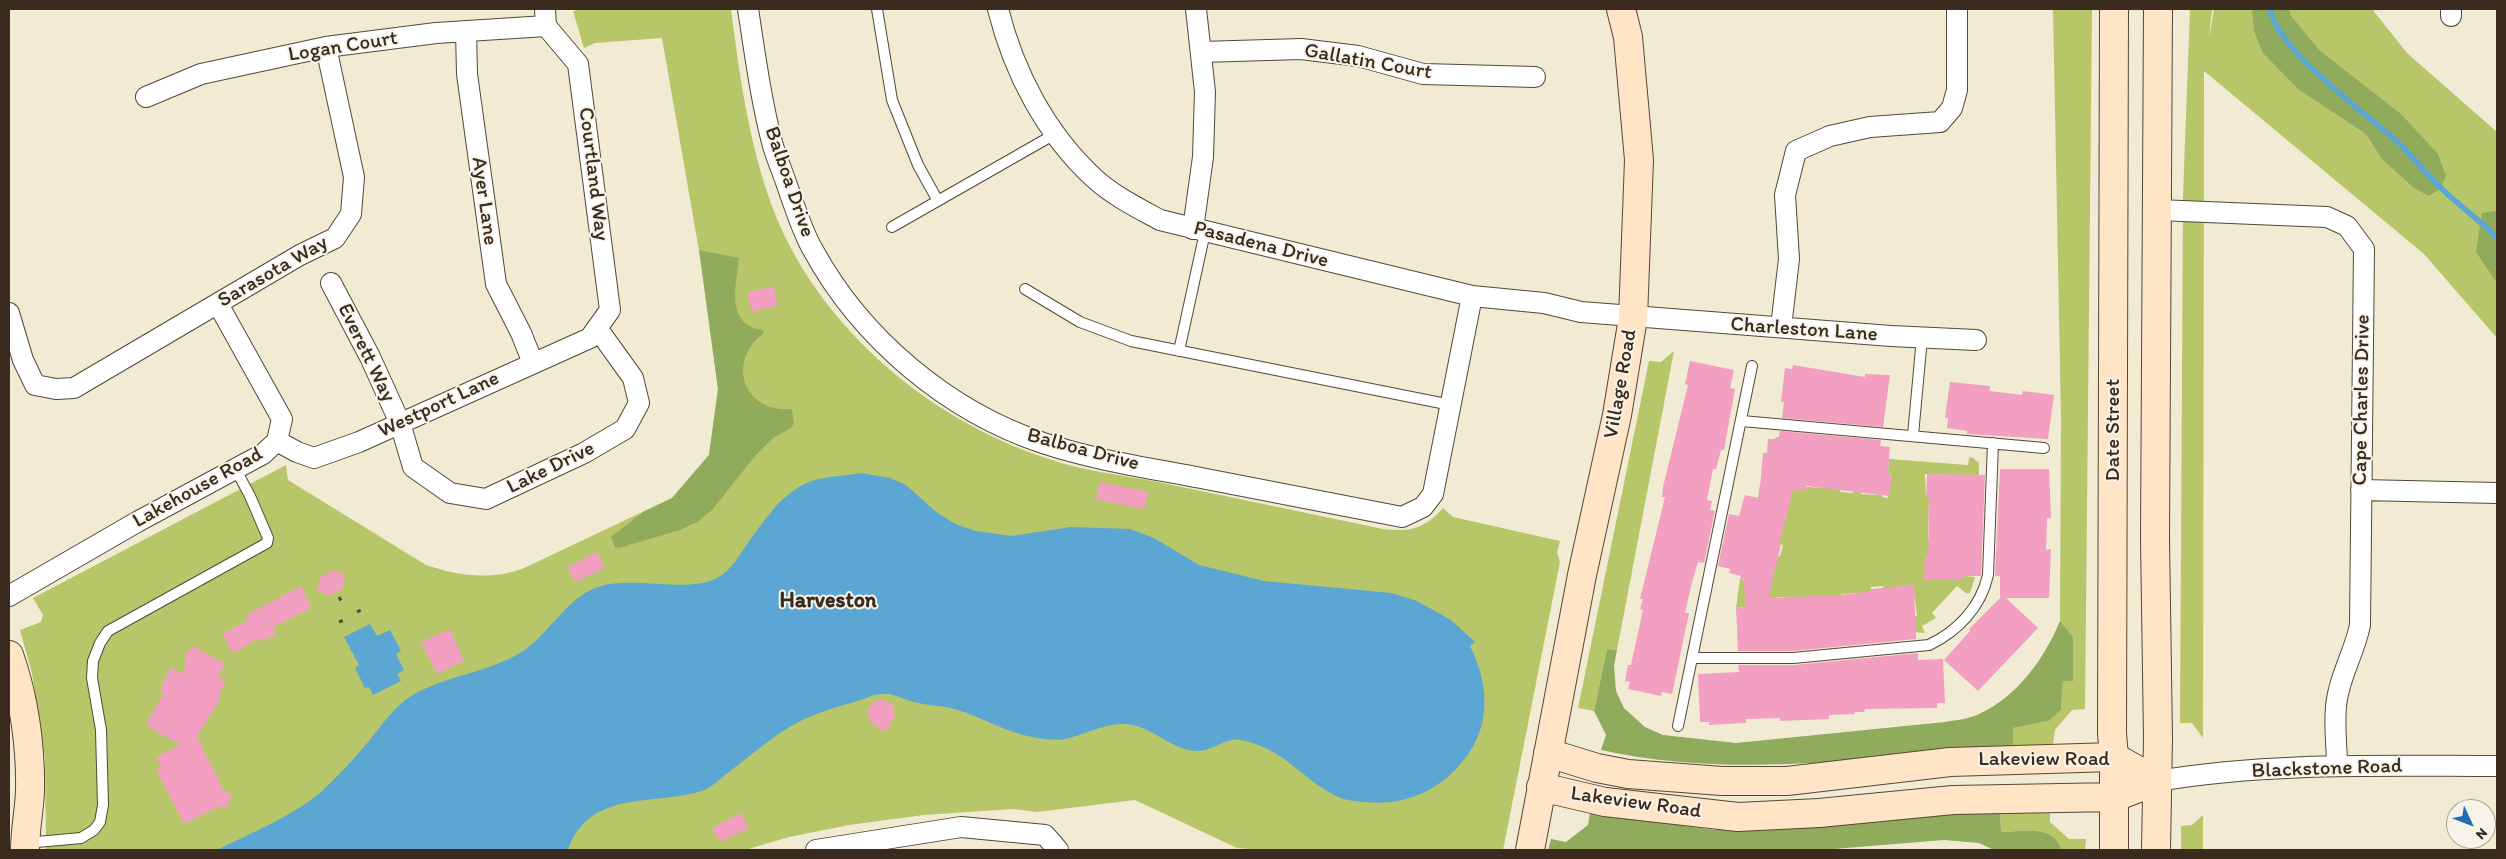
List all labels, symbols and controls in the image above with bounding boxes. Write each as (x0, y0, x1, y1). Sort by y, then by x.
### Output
street label: Logan Court (287, 26, 399, 68)
street label: Gallatin Court (1302, 38, 1434, 86)
street label: Courtland Way (572, 106, 614, 242)
street label: Balboa Drive (758, 124, 820, 240)
street label: Ayer Lane (465, 155, 503, 247)
street label: Pasadena Drive (1191, 216, 1331, 274)
street label: Sarasota Way (214, 230, 332, 314)
street label: Everett Way (331, 300, 401, 406)
street label: Charleston Lane (1730, 312, 1878, 348)
street label: Cape Charles Drive (2348, 314, 2376, 486)
street label: Village Road (1599, 327, 1643, 441)
street label: Westport Lane (375, 366, 503, 444)
street label: Date Street (2101, 379, 2127, 481)
street label: Balboa Drive (1024, 423, 1142, 477)
street label: Lake Drive (503, 436, 599, 500)
street label: Lakehouse Road (129, 442, 267, 534)
district label: Harveston (779, 588, 877, 614)
street label: Lakeview Road (1978, 747, 2110, 773)
street label: Blackstone Road (2251, 754, 2403, 784)
street label: Lakeview Road (1569, 781, 1703, 825)
north arrow (2446, 799, 2496, 849)
text: N (2472, 825, 2491, 843)

